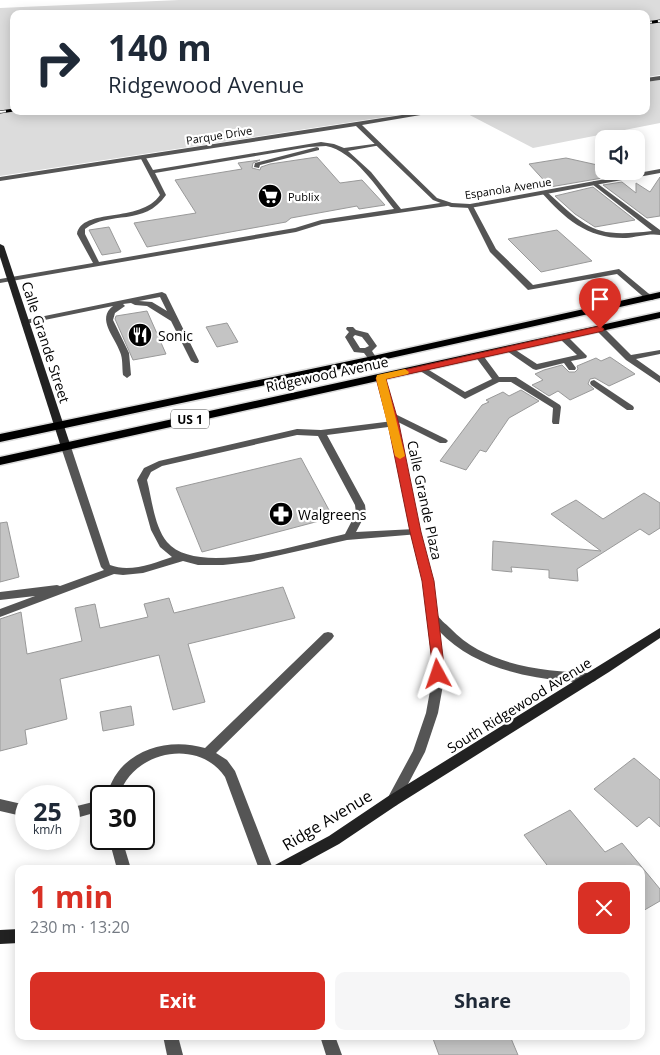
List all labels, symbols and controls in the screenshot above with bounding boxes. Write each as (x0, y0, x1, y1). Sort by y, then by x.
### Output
text: 140 m (108, 24, 212, 71)
icon: right (25, 30, 90, 95)
text: Ridgewood Avenue (108, 69, 304, 99)
street label: Parque Drive (185, 122, 253, 148)
map controls (595, 130, 645, 180)
button: sound (595, 130, 645, 180)
street label: Espanola Avenue (464, 174, 552, 202)
supermarket icon: Publix (257, 183, 283, 209)
place label: Publix (288, 189, 320, 204)
pin (579, 278, 621, 329)
street label: Calle Grande Street (17, 279, 75, 405)
icon: arrive (586, 285, 614, 313)
restaurant icon: Sonic (127, 322, 153, 348)
place label: Sonic (158, 326, 193, 345)
street label: Ridgewood Avenue (264, 352, 390, 396)
road number: US 1 (171, 409, 209, 428)
street label: Calle Grande Plaza (403, 439, 447, 561)
pharmacy icon: Walgreens (268, 501, 294, 527)
place label: Walgreens (298, 505, 367, 524)
position arrow (411, 647, 463, 699)
street label: South Ridgewood Avenue (443, 653, 595, 757)
street label: Ridge Avenue (278, 784, 376, 855)
speed limit sign: 30 (90, 785, 155, 850)
text: 25 (33, 794, 62, 828)
text: km/h (33, 821, 62, 838)
text: 1 min (30, 876, 113, 917)
button: close (578, 882, 630, 934)
text: 230 m · 13:20 (30, 916, 130, 938)
button: Exit (30, 972, 325, 1030)
button: Share (335, 972, 630, 1030)

